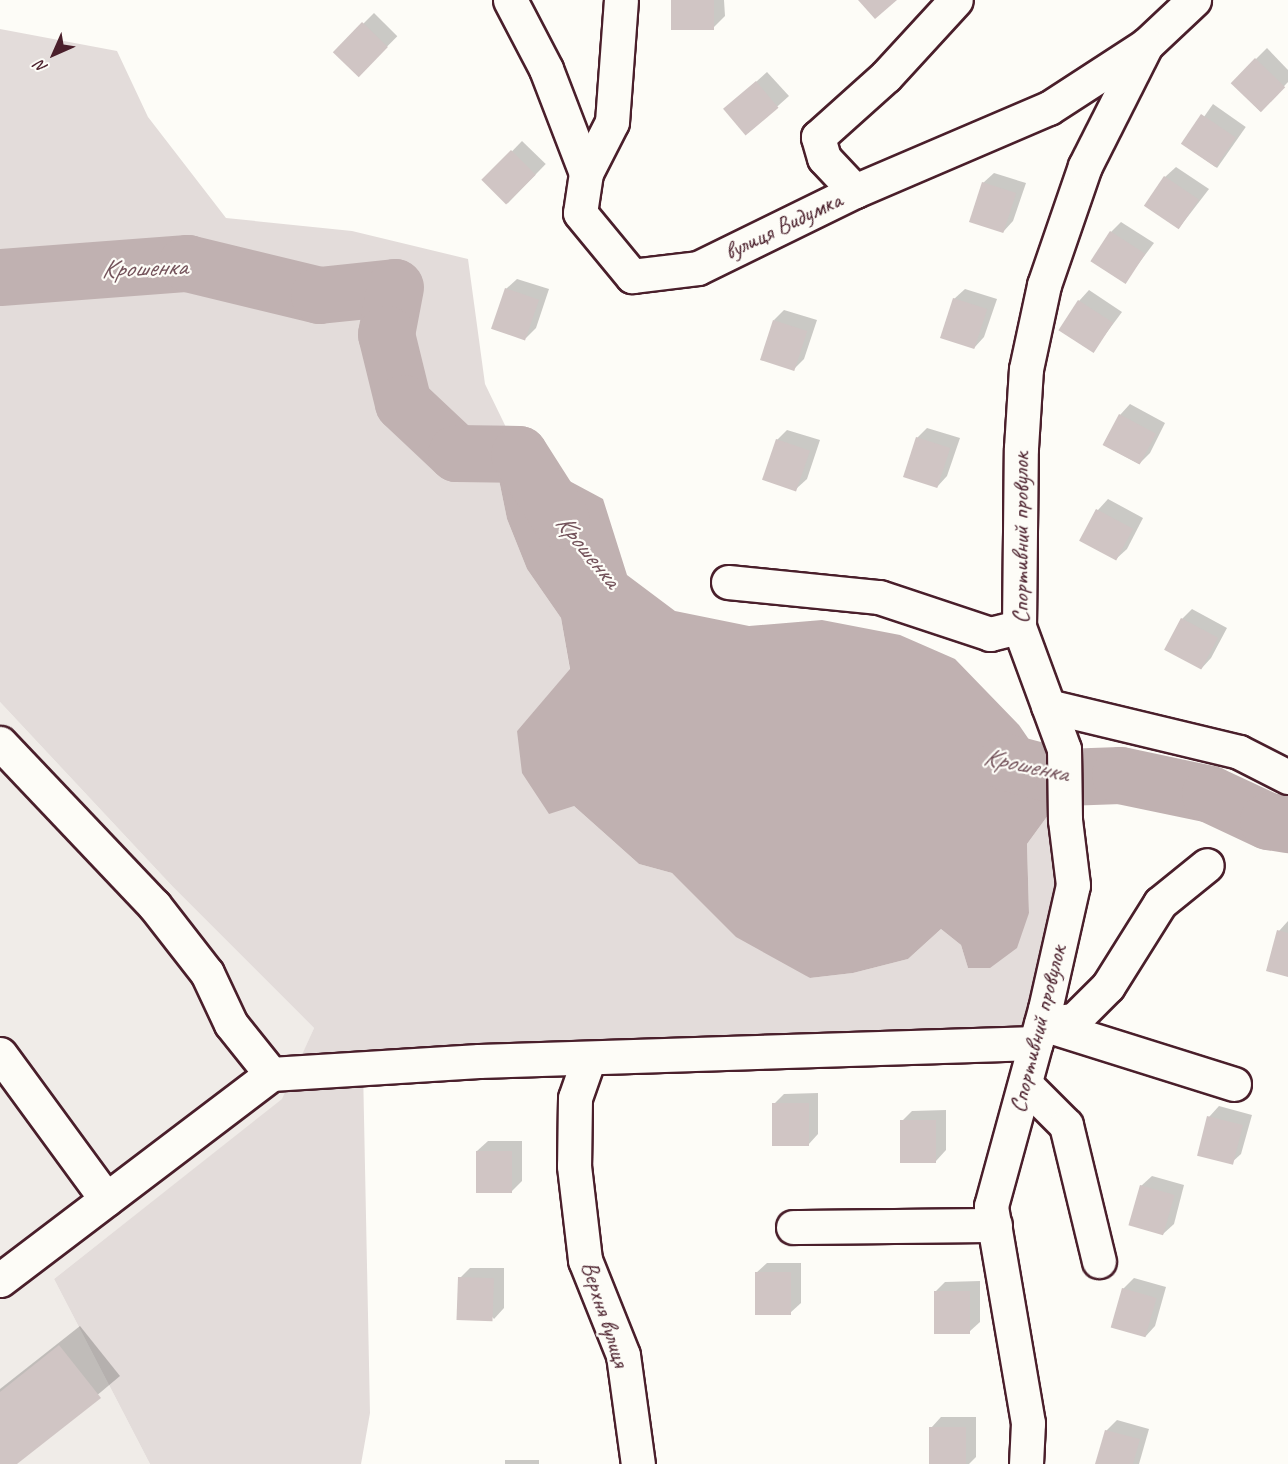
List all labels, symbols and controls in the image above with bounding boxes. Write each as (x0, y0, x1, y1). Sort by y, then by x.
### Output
north arrow (24, 24, 84, 84)
text: N (31, 56, 52, 77)
street label: вулиця Видумка (720, 185, 846, 267)
water label: Крошенка (101, 251, 187, 285)
street label: Спортивний провулок (1007, 452, 1035, 624)
water label: Крошенка (549, 508, 627, 594)
water label: Крошенка (981, 741, 1071, 789)
street label: Спортивний провулок (1003, 942, 1073, 1116)
street label: Верхня вулиця (574, 1257, 636, 1371)

